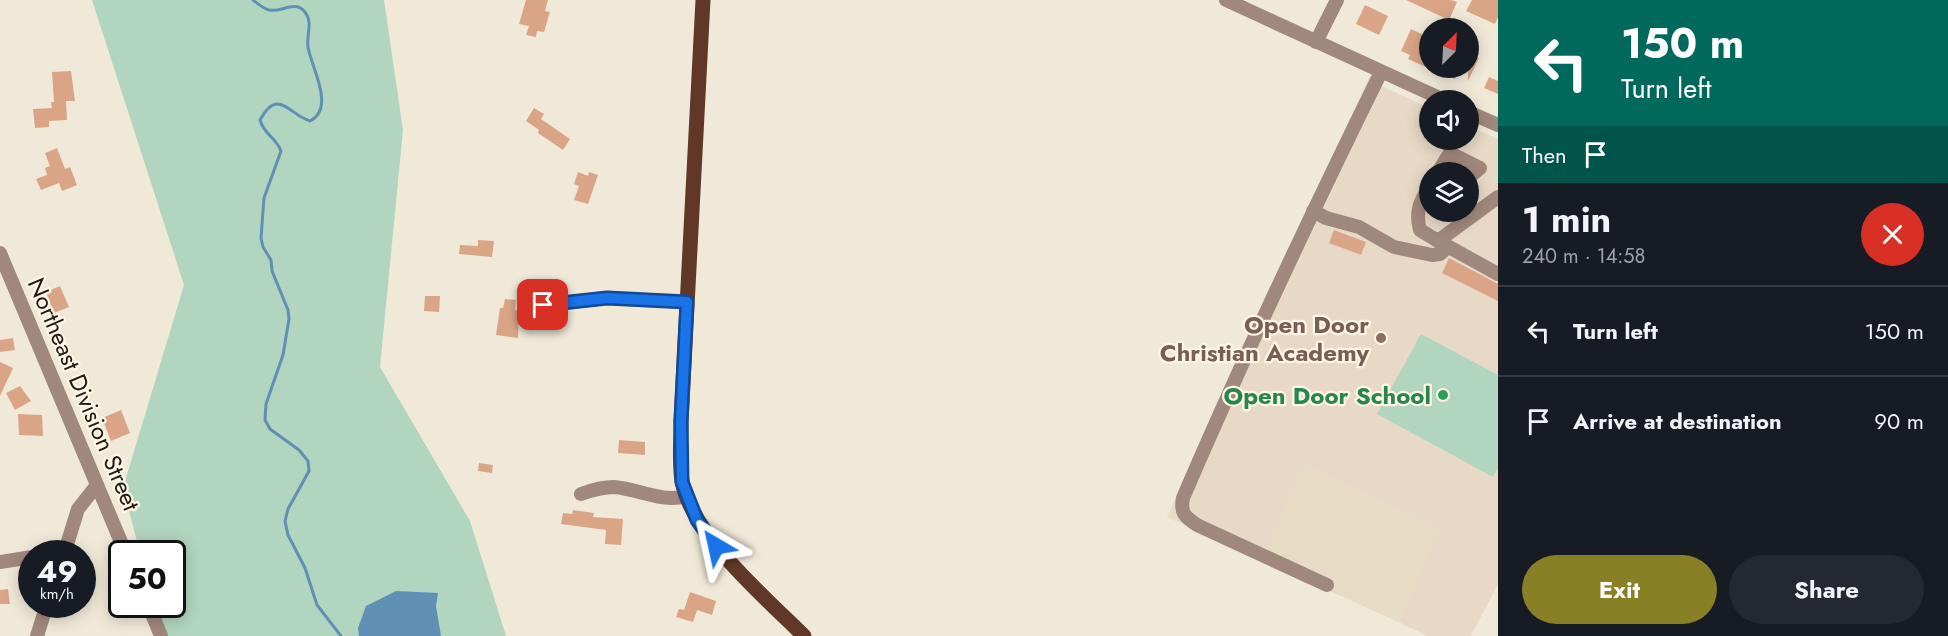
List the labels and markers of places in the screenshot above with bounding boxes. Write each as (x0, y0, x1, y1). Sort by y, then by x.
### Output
pin (517, 279, 568, 330)
place label: Open Door Christian Academy (1160, 307, 1369, 370)
marker: Open Door Christian Academy (1374, 331, 1388, 345)
place label: Open Door School (1223, 378, 1431, 413)
marker: Open Door School (1436, 388, 1450, 402)

